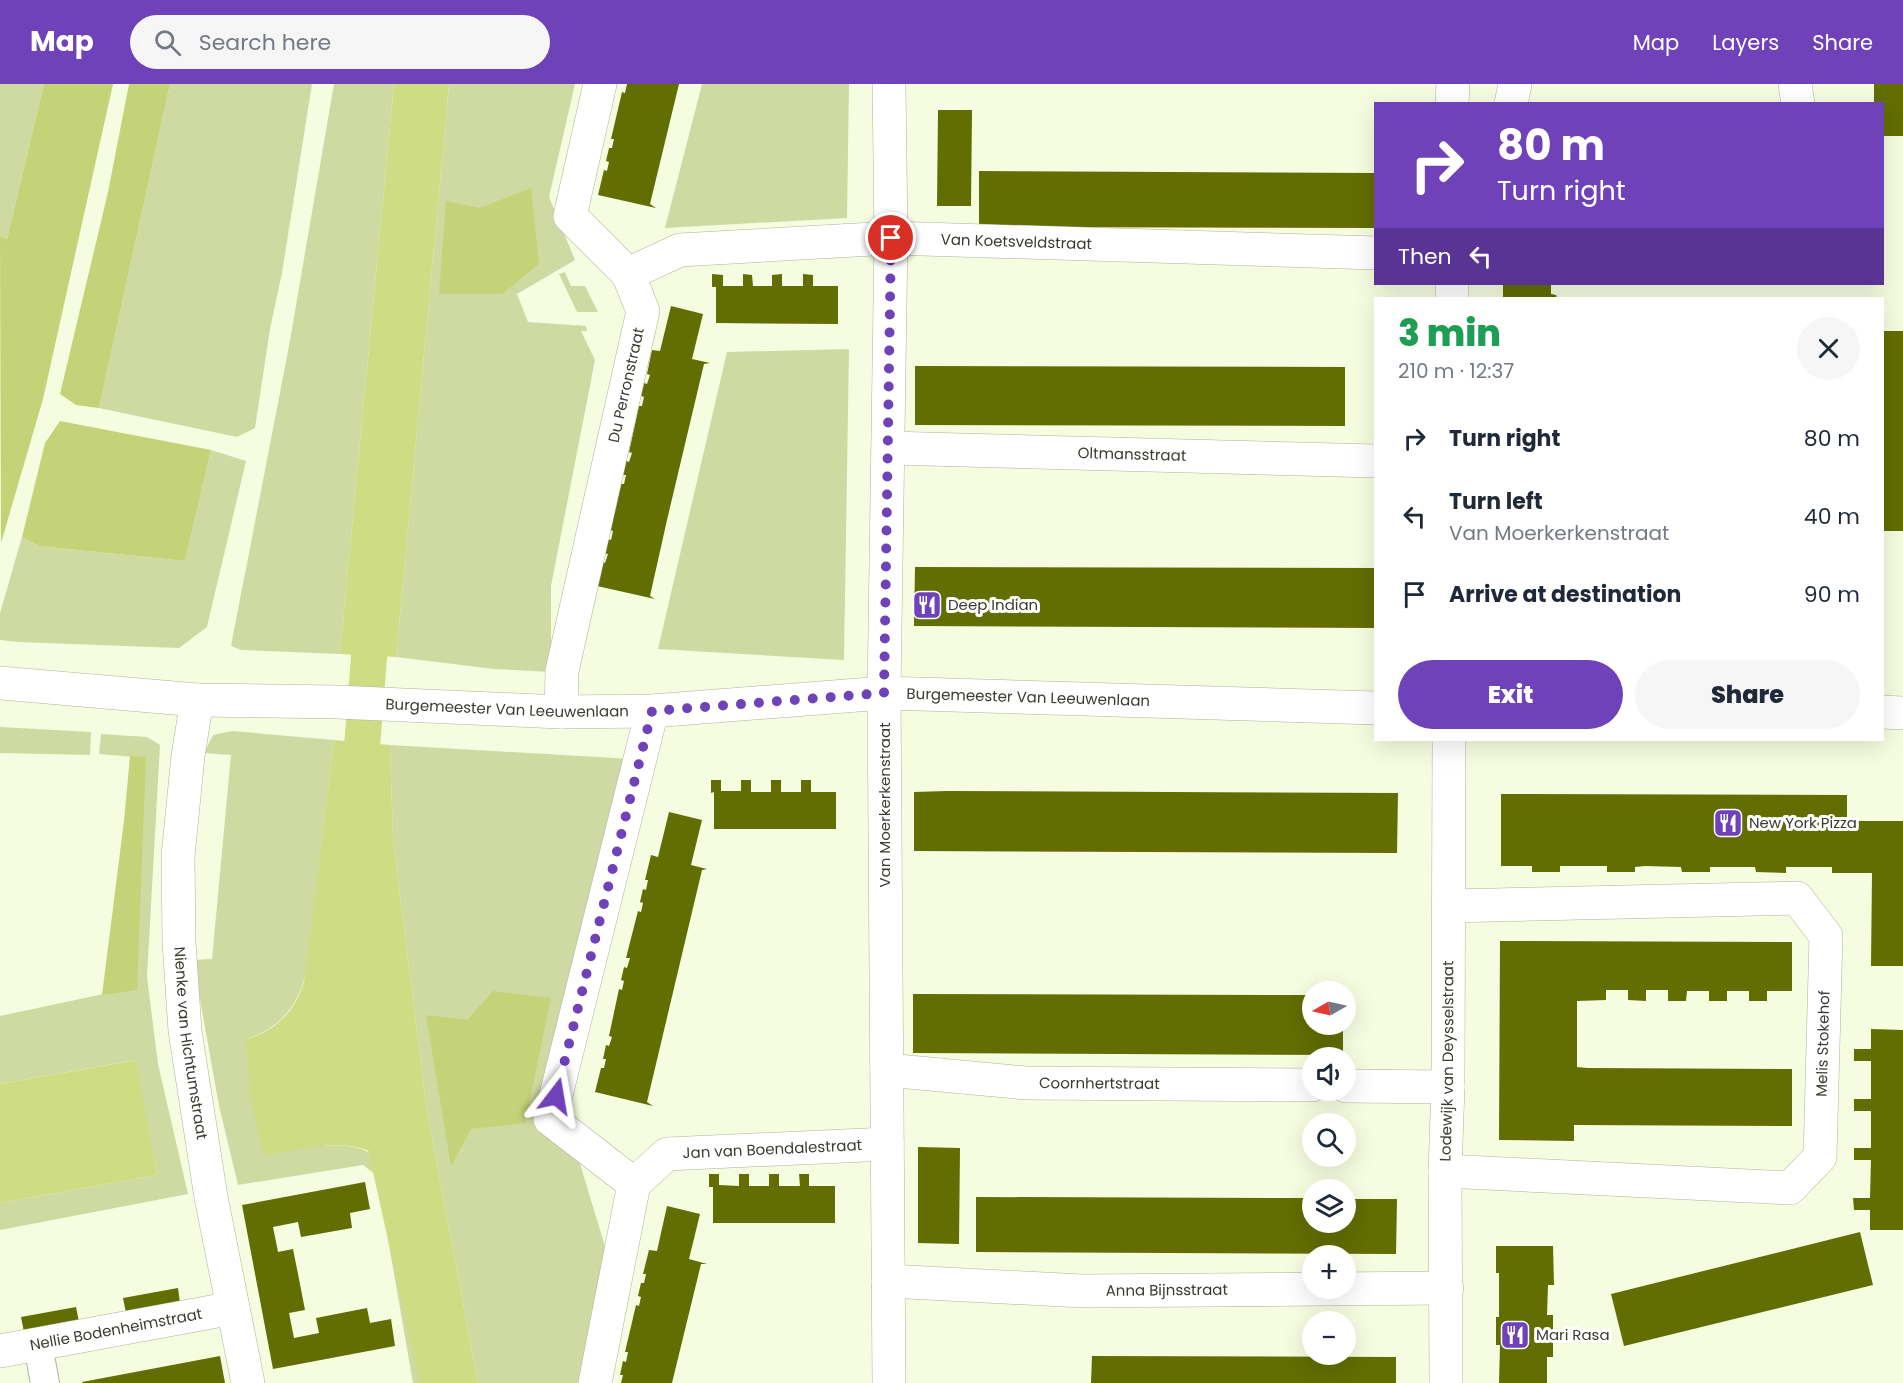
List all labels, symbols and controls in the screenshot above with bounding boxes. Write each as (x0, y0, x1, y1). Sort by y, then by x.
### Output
search box (130, 15, 550, 69)
text: Map (30, 22, 94, 61)
icon: search (151, 26, 184, 59)
text: Search here (199, 27, 331, 58)
text: Map (1633, 28, 1679, 57)
text: Layers (1712, 28, 1779, 57)
text: Share (1812, 28, 1873, 57)
text: 80 m (1497, 116, 1605, 175)
icon: right (1398, 126, 1476, 204)
text: Turn right (1497, 172, 1626, 209)
pin (865, 212, 916, 263)
icon: arrive (874, 221, 907, 254)
street label: Van Koetsveldstraat (940, 229, 1092, 254)
icon: left (1464, 240, 1497, 273)
text: Then (1398, 241, 1452, 272)
text: 3 min (1398, 308, 1501, 359)
button: close (1797, 317, 1860, 380)
street label: Du Perronstraat (603, 326, 649, 445)
text: 210 m · 12:37 (1398, 357, 1514, 385)
icon: right (1398, 422, 1431, 455)
text: Turn right (1449, 423, 1560, 454)
text: 80 m (1804, 423, 1860, 454)
street label: Oltmansstraat (1077, 442, 1187, 466)
text: Turn left (1449, 486, 1543, 517)
icon: left (1398, 500, 1431, 533)
text: 40 m (1804, 501, 1860, 532)
text: Van Moerkerkenstraat (1449, 519, 1669, 547)
icon: arrive (1398, 578, 1431, 611)
text: Arrive at destination (1449, 579, 1681, 610)
text: 90 m (1804, 579, 1860, 610)
restaurant icon: Deep Indian (911, 589, 943, 621)
place label: Deep Indian (948, 594, 1038, 615)
button: Exit (1398, 660, 1623, 729)
button: Share (1635, 660, 1860, 729)
street label: Burgemeester Van Leeuwenlaan (906, 683, 1150, 711)
street label: Burgemeester Van Leeuwenlaan (385, 693, 629, 722)
street label: Van Moerkerkenstraat (874, 722, 895, 888)
restaurant icon: New York Pizza (1712, 807, 1744, 839)
place label: New York Pizza (1749, 812, 1857, 833)
street label: Nienke van Hichtumstraat (169, 946, 213, 1141)
street label: Lodewijk van Deysselstraat (1434, 961, 1458, 1162)
north arrow (1302, 981, 1356, 1035)
map controls (1302, 981, 1356, 1365)
street label: Melis Stokehof (1811, 990, 1835, 1097)
button: sound (1302, 1047, 1356, 1101)
position arrow (524, 1064, 588, 1128)
street label: Coornhertstraat (1039, 1072, 1160, 1094)
button: search (1302, 1113, 1356, 1167)
street label: Jan van Boendalestraat (682, 1134, 862, 1163)
button: layers (1302, 1179, 1356, 1233)
button: + (1302, 1245, 1356, 1299)
street label: Anna Bijnsstraat (1106, 1279, 1228, 1301)
street label: Nellie Bodenheimstraat (28, 1303, 204, 1355)
button: − (1302, 1311, 1356, 1365)
restaurant icon: Mari Rasa (1499, 1319, 1531, 1351)
place label: Mari Rasa (1536, 1324, 1610, 1345)

